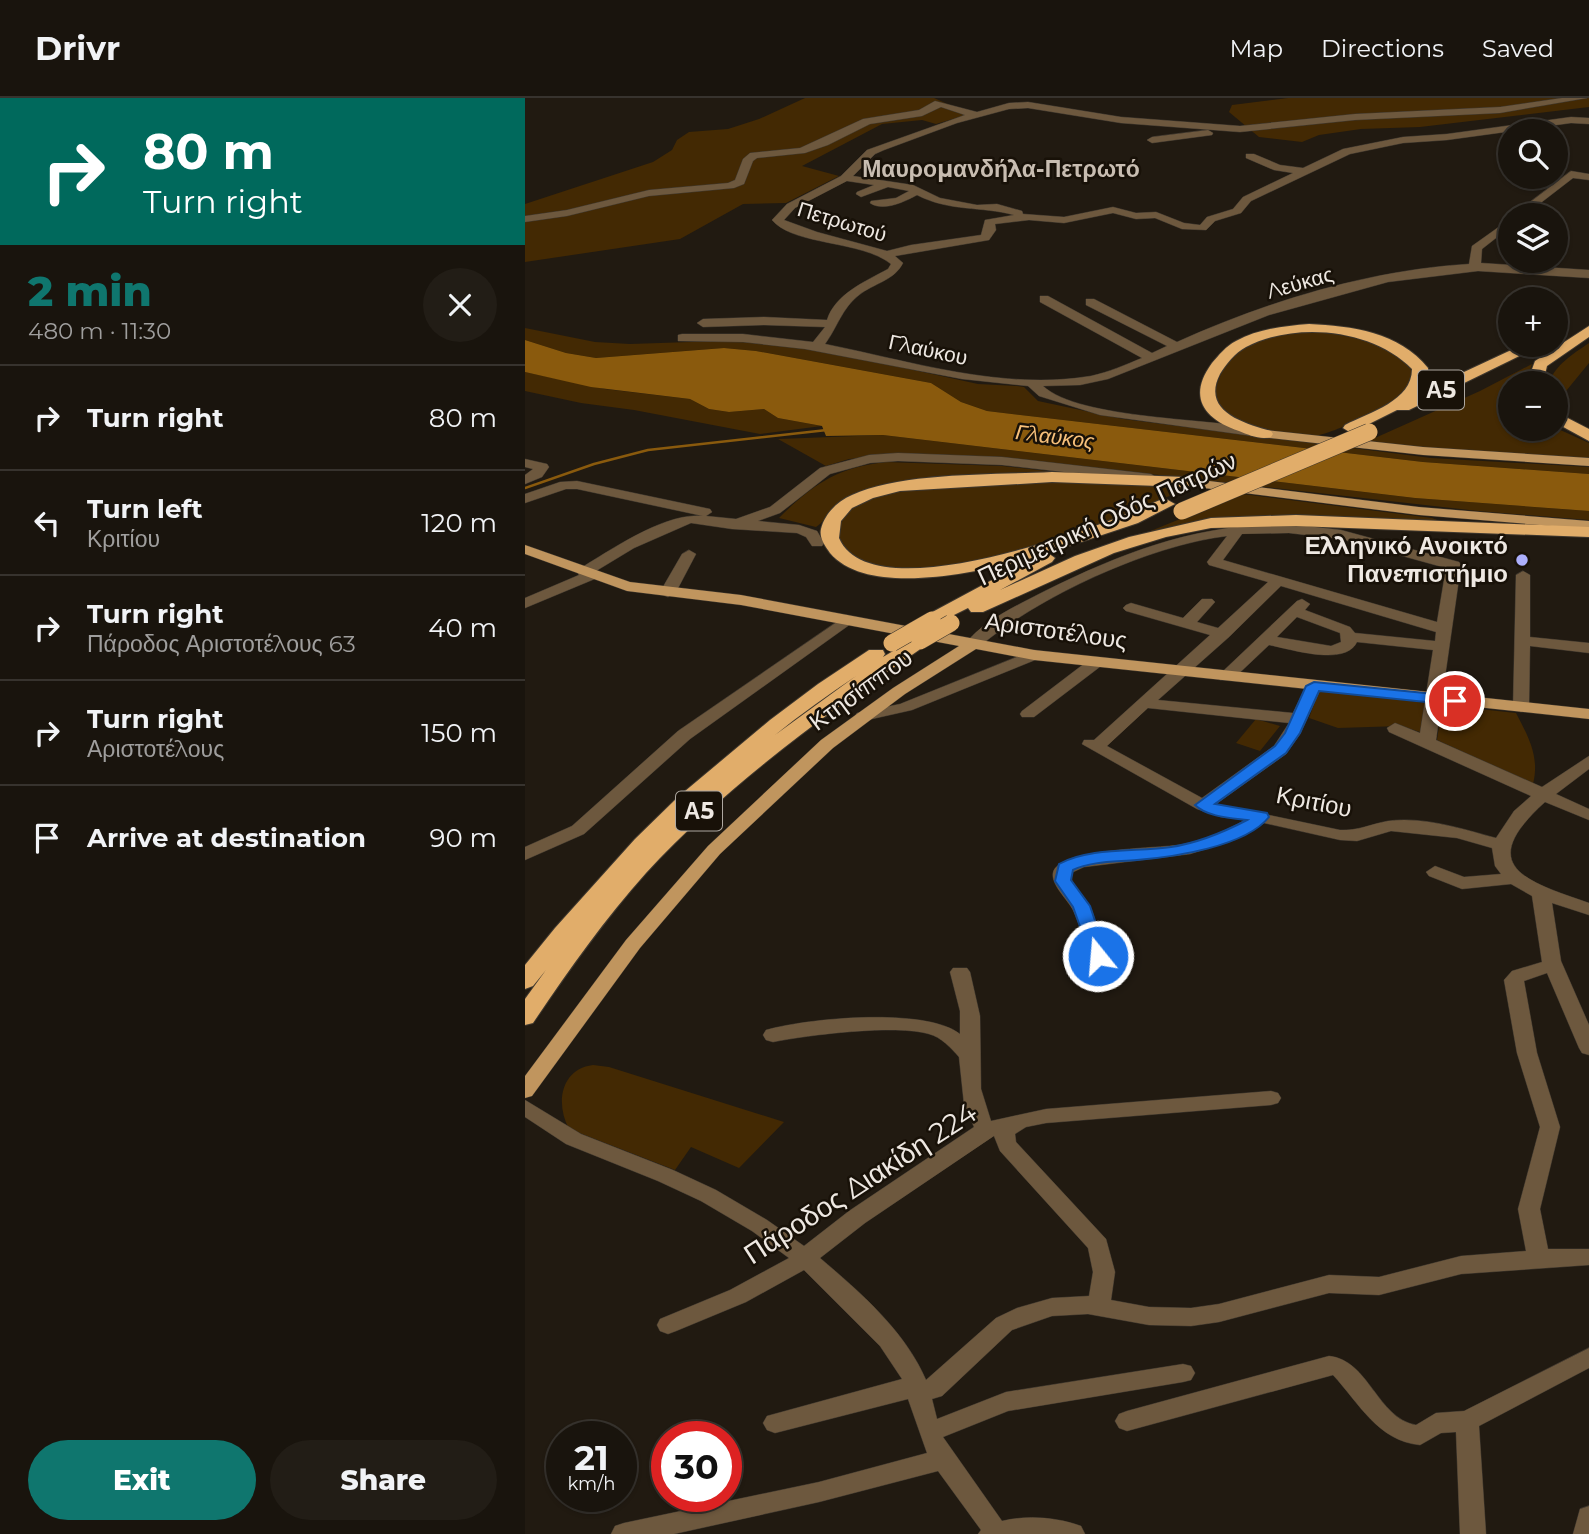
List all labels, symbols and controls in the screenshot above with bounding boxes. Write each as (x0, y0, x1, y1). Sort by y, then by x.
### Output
text: Drivr (35, 28, 120, 68)
text: Map (1230, 34, 1283, 63)
text: Directions (1321, 34, 1444, 63)
text: Saved (1482, 34, 1554, 63)
map controls (1498, 119, 1568, 441)
button: search (1498, 119, 1568, 189)
text: 80 m (143, 122, 274, 181)
icon: right (28, 126, 119, 217)
district label: Μαυρομανδήλα-Πετρωτό (862, 155, 1140, 183)
text: Turn right (143, 182, 303, 221)
street label: Πετρωτού (794, 196, 890, 247)
button: layers (1498, 203, 1568, 273)
street label: Λεύκας (1264, 261, 1336, 304)
text: 2 min (28, 265, 152, 317)
button: close (423, 268, 497, 342)
button: + (1498, 287, 1568, 357)
text: 480 m · 11:30 (28, 317, 171, 345)
street label: Γλαύκου (886, 329, 970, 370)
road number: Α5 (1418, 370, 1464, 410)
button: − (1498, 371, 1568, 441)
icon: right (28, 399, 66, 437)
text: Turn right (87, 402, 223, 434)
text: 80 m (429, 402, 497, 434)
water label: Γλαύκος (1014, 419, 1097, 454)
street label: Περιμετρική Οδός Πατρών (973, 446, 1241, 591)
text: Turn left (87, 493, 203, 525)
icon: left (28, 504, 66, 542)
text: 120 m (421, 507, 497, 539)
text: Κριτίου (87, 525, 160, 553)
place label: Ελληνικό Ανοικτό Πανεπιστήμιο (1305, 531, 1508, 588)
marker: Ελληνικό Ανοικτό Πανεπιστήμιο (1514, 552, 1530, 568)
text: Turn right (87, 598, 223, 630)
street label: Αριστοτέλους (983, 606, 1129, 655)
icon: right (28, 609, 66, 647)
text: 40 m (428, 612, 497, 644)
text: Πάροδος Αριστοτέλους 63 (87, 630, 356, 658)
street label: Κτησίππου (804, 643, 918, 737)
pin (1425, 671, 1485, 731)
icon: arrive (1436, 682, 1474, 720)
text: Turn right (87, 703, 223, 735)
icon: right (28, 714, 66, 752)
text: 150 m (421, 717, 497, 749)
text: Αριστοτέλους (87, 735, 224, 763)
street label: Κριτίου (1274, 780, 1354, 823)
road number: Α5 (676, 792, 722, 831)
icon: arrive (28, 819, 66, 857)
text: Arrive at destination (87, 822, 366, 854)
text: 90 m (430, 822, 497, 854)
position arrow (1061, 919, 1135, 993)
street label: Πάροδος Διακίδη 224 (737, 1095, 983, 1271)
speed limit sign: 30 (651, 1421, 742, 1512)
text: 21 (574, 1436, 609, 1479)
button: Exit (28, 1440, 256, 1520)
button: Share (270, 1440, 497, 1520)
text: km/h (567, 1473, 616, 1495)

